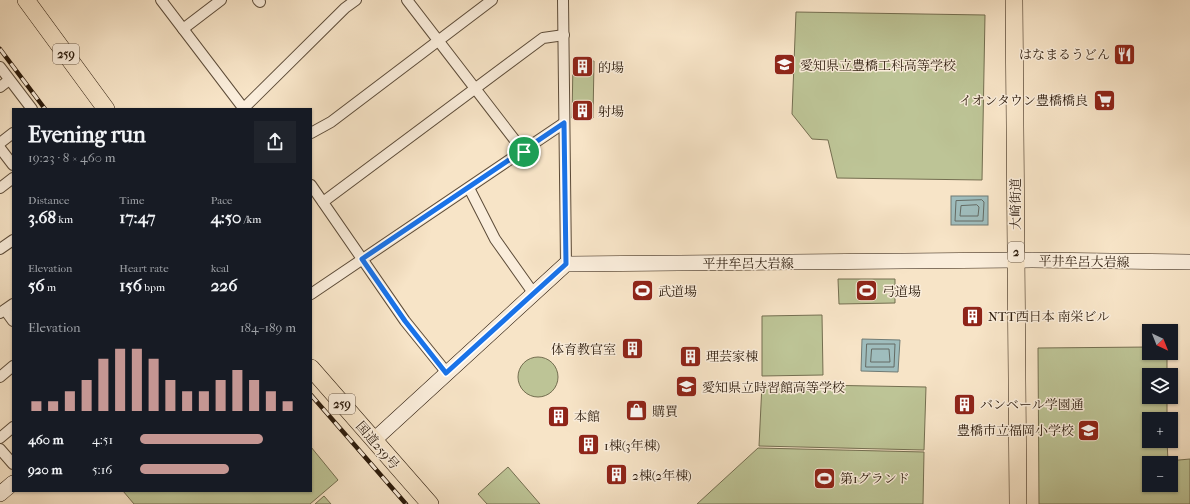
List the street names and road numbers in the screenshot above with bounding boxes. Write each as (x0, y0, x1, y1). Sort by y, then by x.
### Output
road number: 259 (53, 44, 79, 64)
street label: 大崎街道 (1008, 178, 1023, 230)
road number: 2 (1008, 242, 1024, 262)
street label: 平井牟呂大岩線 (1038, 253, 1130, 270)
street label: 平井牟呂大岩線 (702, 256, 794, 271)
road number: 259 (329, 394, 355, 414)
street label: 国道259号 (353, 418, 402, 472)

